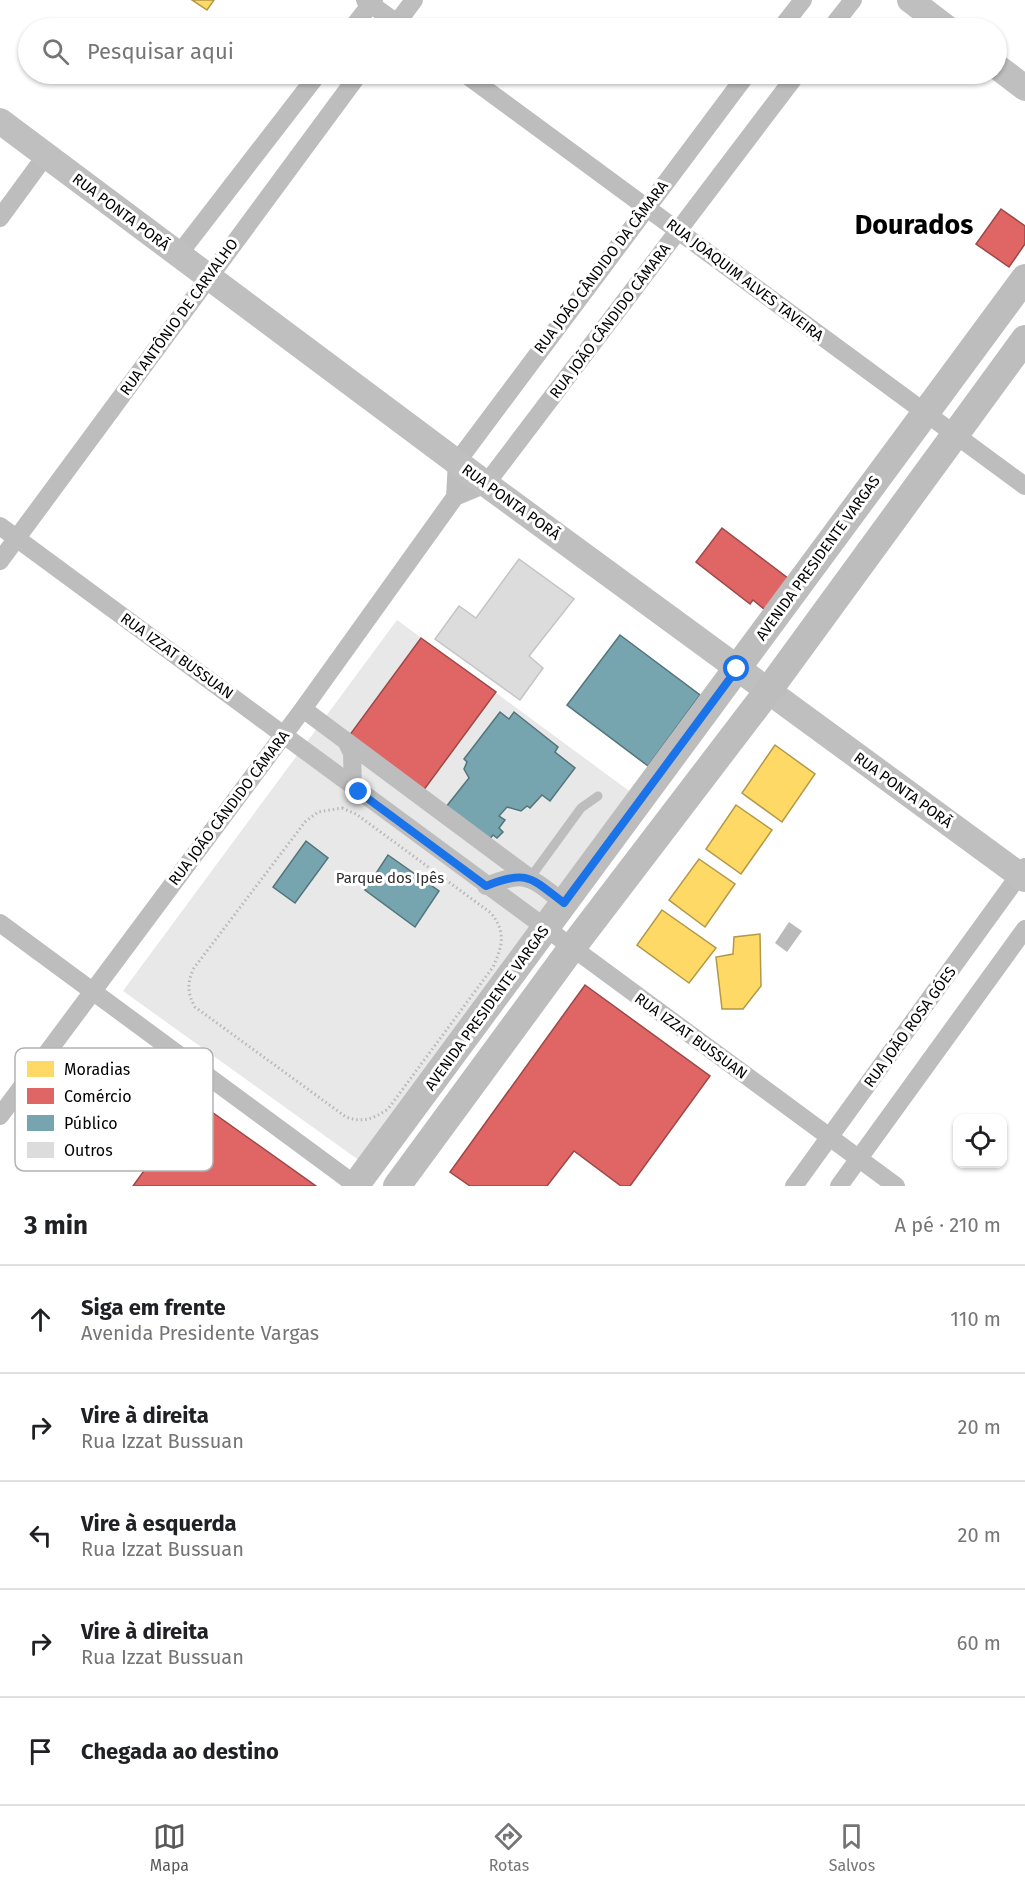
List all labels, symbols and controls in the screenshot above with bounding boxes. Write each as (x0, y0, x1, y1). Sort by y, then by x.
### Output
search box (18, 18, 1007, 84)
icon: search (39, 35, 72, 68)
text: Pesquisar aqui (87, 38, 234, 65)
street label: RUA PONTA PORÃ (69, 170, 173, 255)
street label: RUA JOÃO CÂNDIDO DA CÂMARA (530, 177, 672, 357)
district label: Dourados (855, 209, 973, 241)
street label: RUA JOAQUIM ALVES TAVEIRA (663, 215, 827, 345)
street label: RUA ANTÔNIO DE CARVALHO (116, 235, 242, 399)
street label: RUA JOÃO CÂNDIDO CÂMARA (546, 240, 674, 402)
street label: RUA PONTA PORÃ (458, 460, 564, 544)
street label: AVENIDA PRESIDENTE VARGAS (752, 472, 884, 644)
street label: RUA IZZAT BUSSUAN (117, 609, 237, 703)
route start (723, 655, 749, 681)
street label: RUA JOÃO CÂNDIDO CÂMARA (165, 727, 293, 889)
street label: RUA PONTA PORÃ (850, 748, 956, 832)
route end (345, 778, 371, 804)
park label: Parque dos Ipês (336, 869, 444, 887)
street label: AVENIDA PRESIDENTE VARGAS (421, 922, 553, 1094)
street label: RUA JOÃO ROSA GÓES (860, 963, 960, 1091)
street label: RUA IZZAT BUSSUAN (631, 989, 751, 1083)
legend (15, 1048, 213, 1171)
text: Moradias (64, 1060, 130, 1079)
text: Comércio (64, 1087, 132, 1106)
text: Público (64, 1114, 118, 1133)
map controls (953, 1114, 1007, 1168)
button: locate (953, 1114, 1007, 1168)
text: Outros (64, 1141, 113, 1160)
text: 3 min (24, 1210, 88, 1241)
text: A pé · 210 m (894, 1213, 1001, 1237)
text: Siga em frente (81, 1294, 226, 1321)
icon: ahead (24, 1303, 57, 1336)
text: 110 m (950, 1307, 1001, 1331)
text: Avenida Presidente Vargas (81, 1321, 319, 1345)
text: Vire à direita (81, 1402, 209, 1429)
icon: right (24, 1411, 57, 1444)
text: 20 m (958, 1415, 1001, 1439)
text: Rua Izzat Bussuan (81, 1429, 244, 1453)
text: Vire à esquerda (81, 1510, 237, 1537)
icon: left (24, 1519, 57, 1552)
text: 20 m (958, 1523, 1001, 1547)
text: Rua Izzat Bussuan (81, 1537, 244, 1561)
text: Vire à direita (81, 1618, 209, 1645)
icon: right (24, 1627, 57, 1660)
text: 60 m (957, 1631, 1001, 1655)
text: Rua Izzat Bussuan (81, 1645, 244, 1669)
icon: arrive (24, 1735, 57, 1768)
text: Chegada ao destino (81, 1738, 279, 1765)
tab: Mapa (150, 1820, 189, 1875)
tab: Rotas (489, 1820, 529, 1875)
tab: Salvos (829, 1820, 875, 1875)

